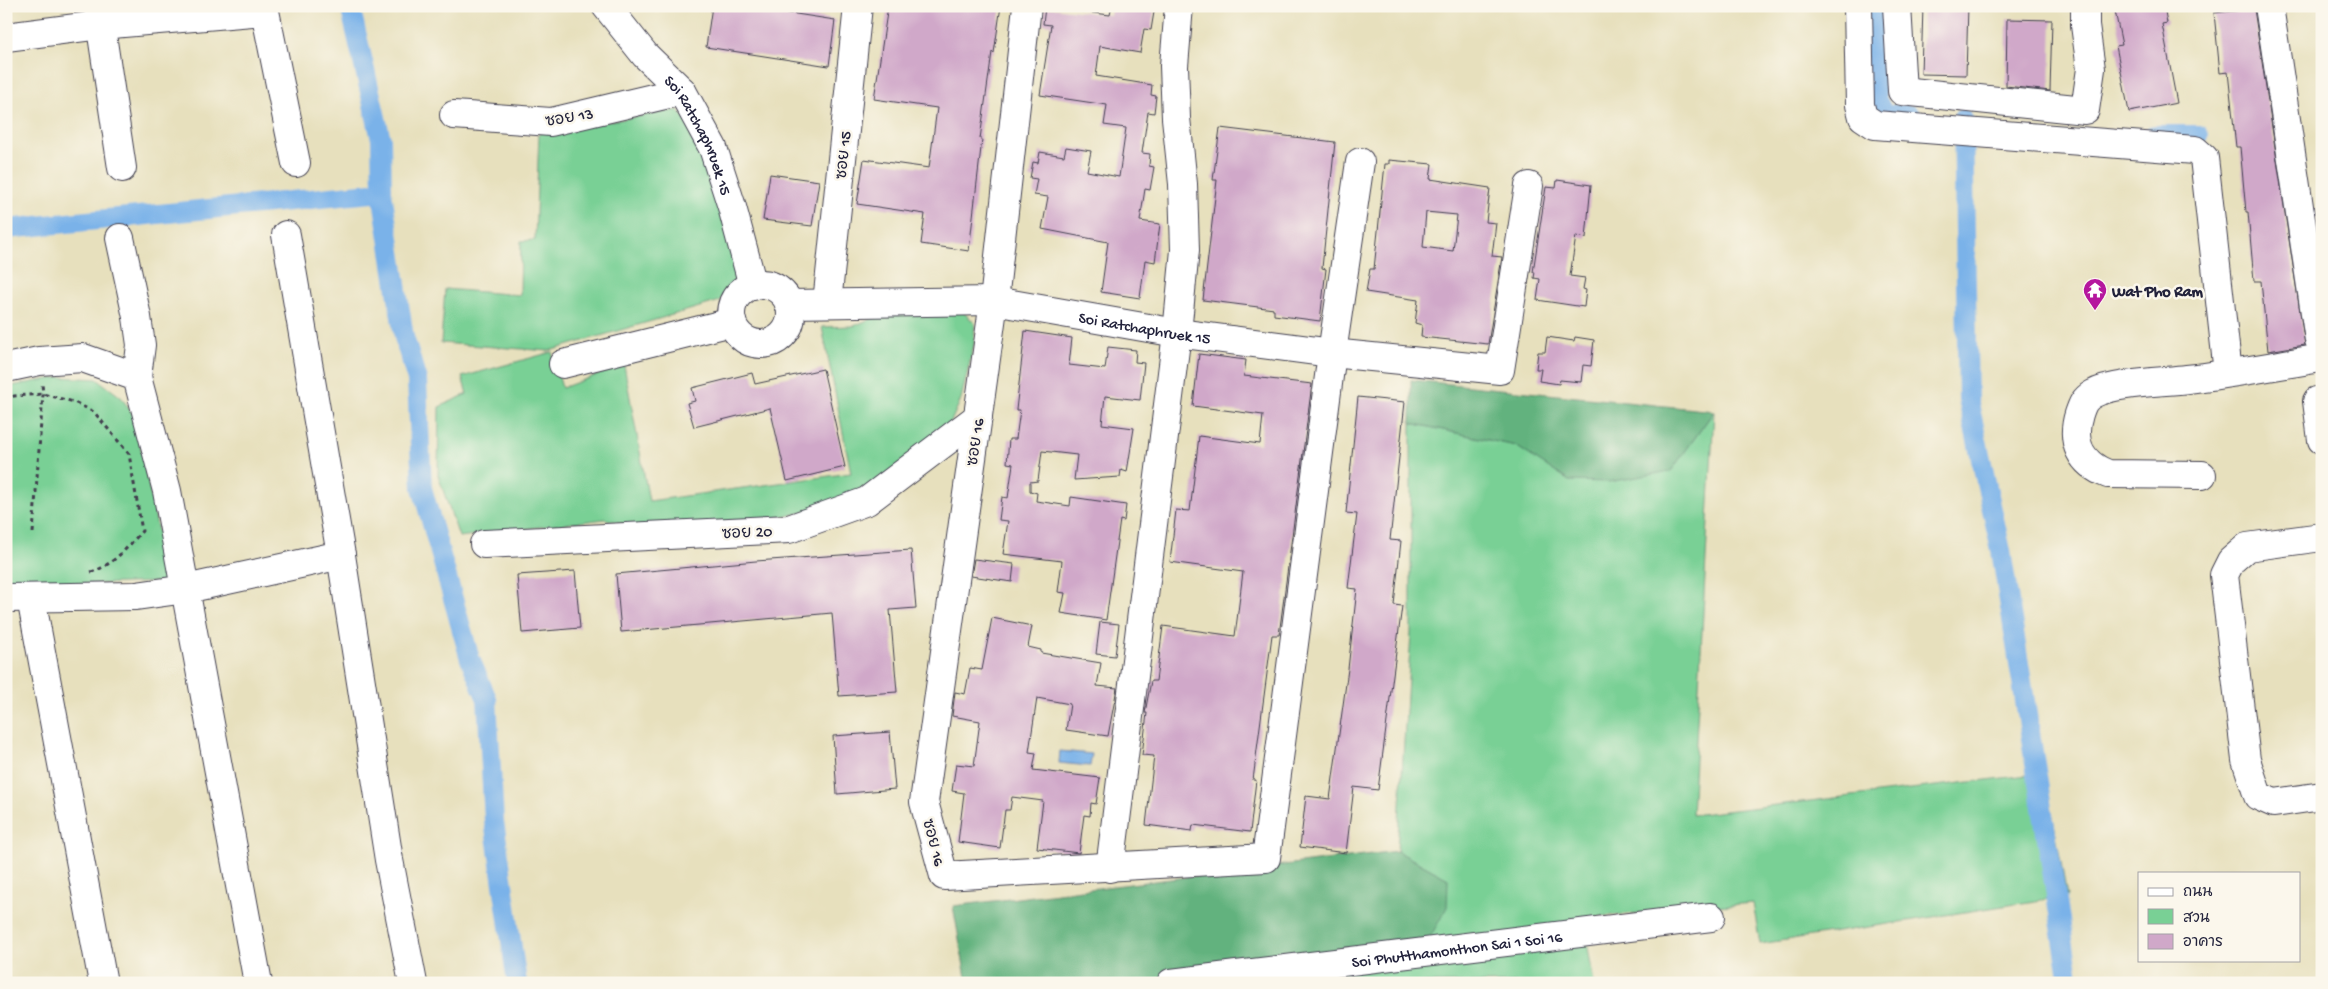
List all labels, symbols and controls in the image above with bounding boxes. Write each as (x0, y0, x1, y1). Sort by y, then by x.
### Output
street label: Soi Ratchaphruek 15 (659, 73, 734, 198)
street label: ซอย 13 (544, 106, 595, 133)
street label: ซอย 15 (833, 130, 857, 180)
temple icon: Wat Pho Ram (2082, 277, 2108, 311)
place label: Wat Pho Ram (2111, 284, 2204, 303)
street label: Soi Ratchaphruek 15 (1077, 310, 1211, 350)
street label: ซอย 16 (965, 416, 990, 468)
street label: ซอย 20 (721, 524, 773, 545)
street label: ซอย 16 (916, 817, 947, 869)
legend (2138, 872, 2300, 962)
text: ถนน (2183, 884, 2212, 902)
text: สวน (2183, 910, 2210, 928)
street label: Soi Phutthamonthon Sai 1 Soi 16 (1351, 929, 1565, 974)
text: อาคาร (2183, 934, 2223, 952)

